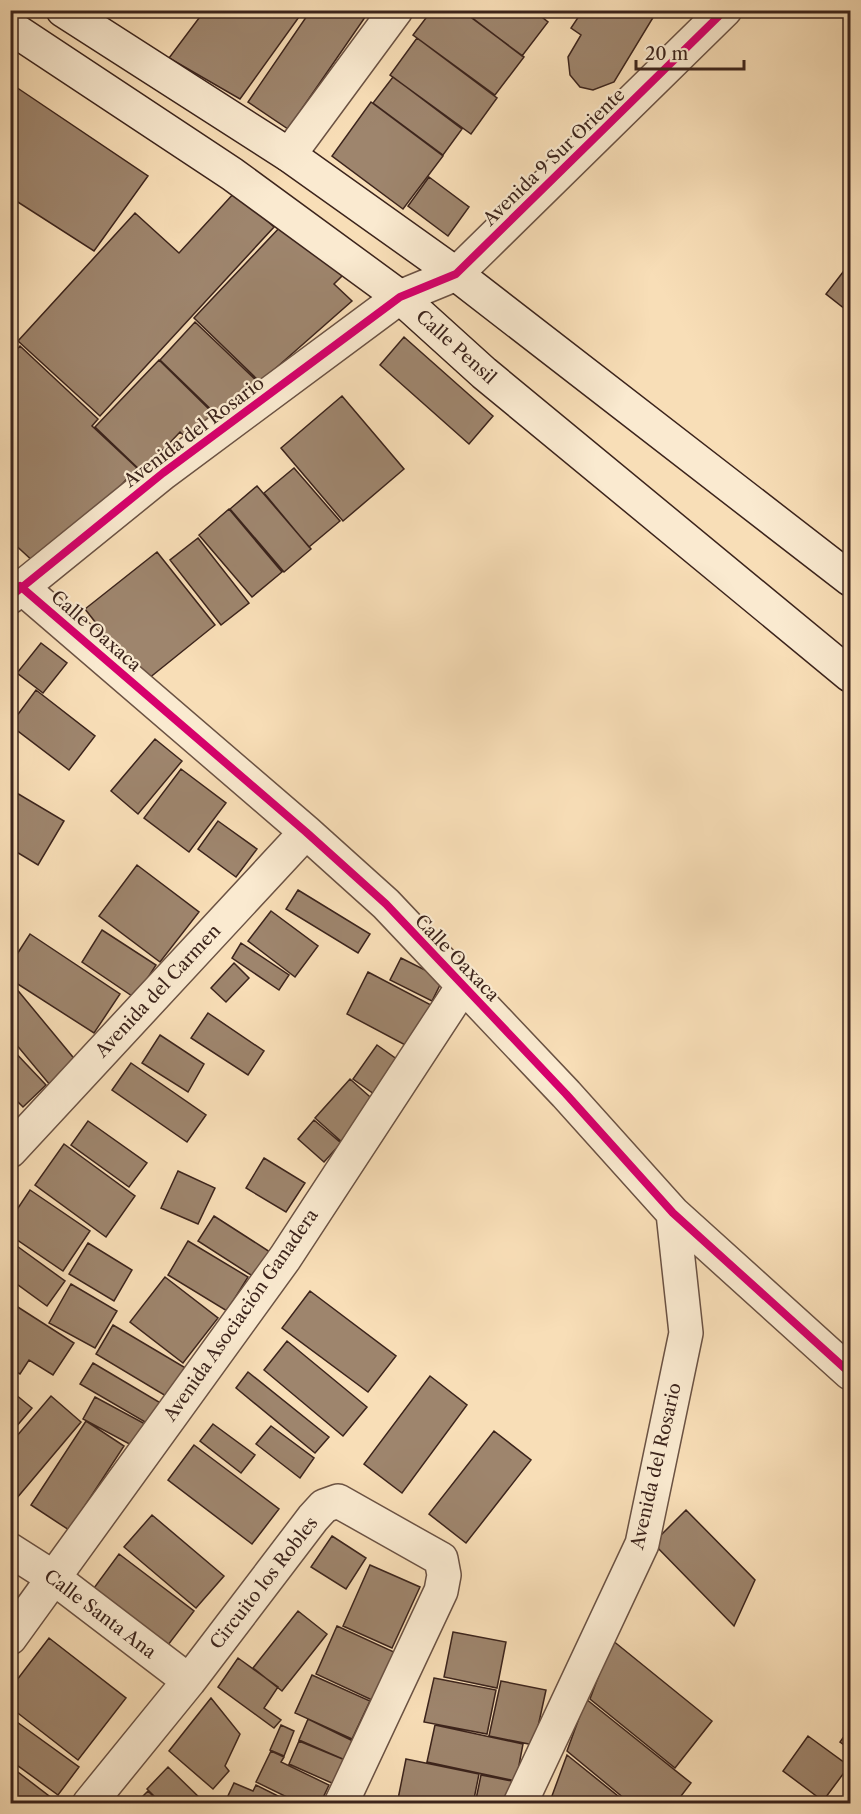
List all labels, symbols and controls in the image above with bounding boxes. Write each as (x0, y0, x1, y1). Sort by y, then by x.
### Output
scale bar (636, 33, 744, 71)
text: 20 m (645, 43, 689, 65)
street label: Avenida 9 Sur Oriente (478, 84, 629, 231)
street label: Calle Pensil (411, 305, 501, 389)
street label: Avenida del Rosario (119, 372, 269, 493)
street label: Calle Oaxaca (46, 586, 146, 676)
street label: Calle Oaxaca (410, 910, 504, 1006)
street label: Avenida del Carmen (90, 920, 225, 1063)
street label: Avenida Asociación Ganadera (159, 1204, 323, 1426)
street label: Avenida del Rosario (626, 1381, 686, 1552)
street label: Circuito los Robles (205, 1512, 323, 1654)
street label: Calle Santa Ana (40, 1565, 161, 1663)

